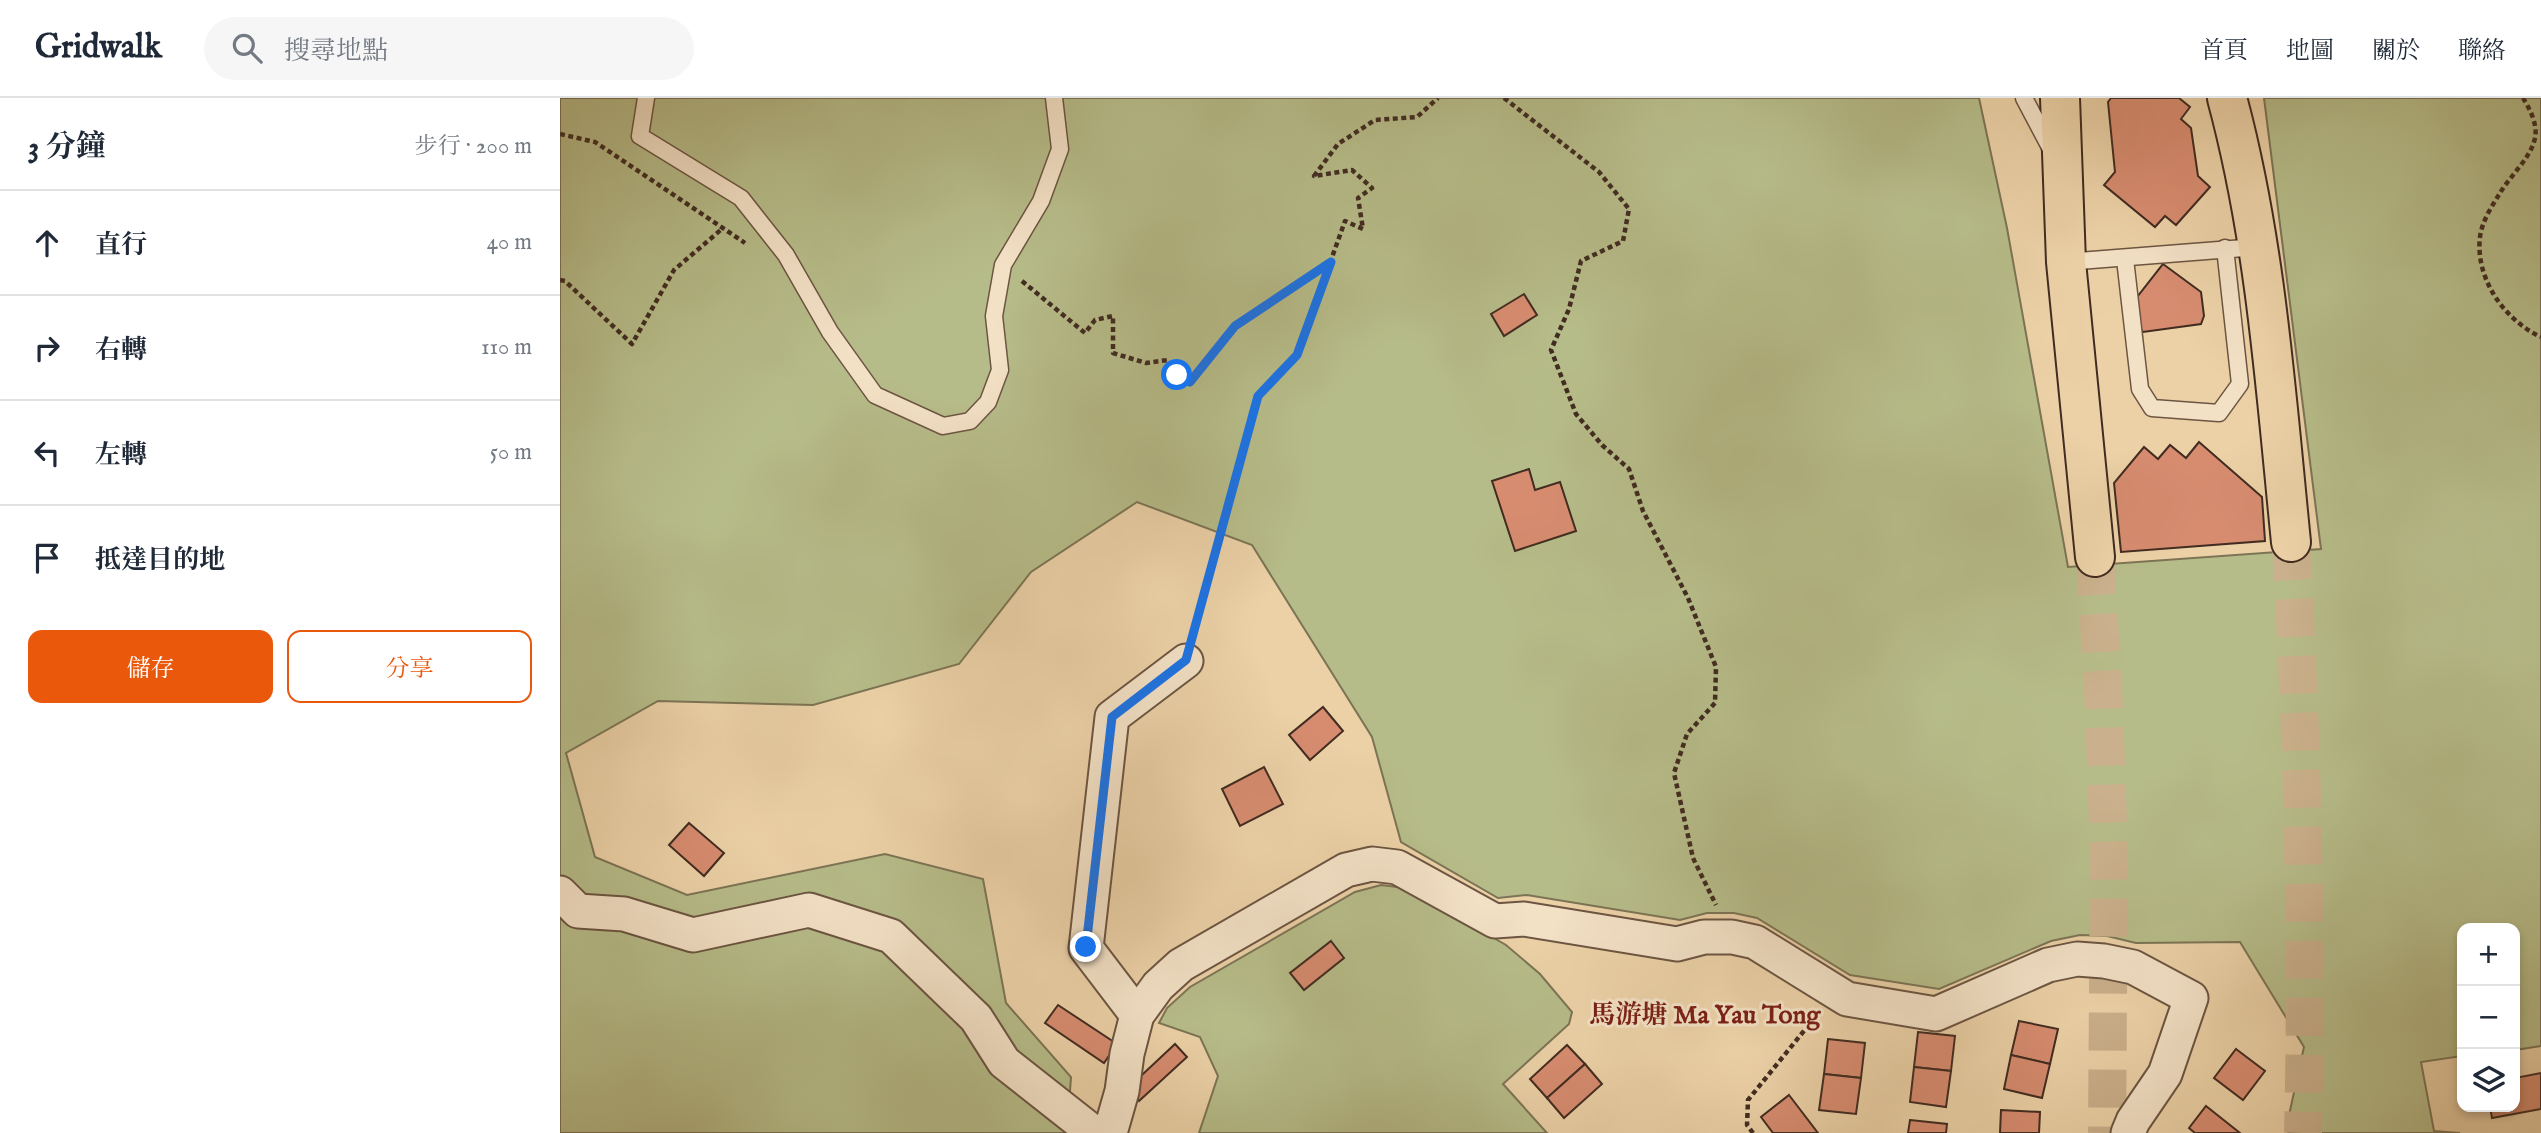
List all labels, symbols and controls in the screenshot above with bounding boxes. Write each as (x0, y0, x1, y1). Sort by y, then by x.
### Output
search box (204, 17, 694, 80)
text: Gridwalk (35, 27, 162, 69)
icon: search (228, 29, 266, 67)
text: 搜尋地點 (284, 35, 388, 68)
text: 首頁 (2200, 36, 2248, 67)
text: 地圖 (2286, 36, 2334, 67)
text: 關於 (2372, 36, 2420, 67)
text: 聯絡 (2458, 36, 2506, 67)
text: 3 分鐘 (28, 129, 106, 167)
text: 步行 · 200 m (415, 132, 532, 161)
icon: ahead (28, 224, 66, 262)
text: 40 m (487, 228, 532, 257)
text: 直行 (95, 229, 147, 262)
icon: right (28, 329, 66, 367)
text: 110 m (481, 333, 532, 362)
text: 右轉 (95, 334, 147, 367)
route start (1161, 359, 1192, 390)
icon: left (28, 434, 66, 472)
text: 50 m (490, 438, 532, 467)
text: 左轉 (95, 439, 147, 472)
icon: arrive (28, 539, 66, 577)
text: 抵達目的地 (95, 544, 225, 577)
button: 儲存 (28, 630, 273, 703)
button: 分享 (287, 630, 532, 703)
map controls (2457, 923, 2520, 1112)
button: + (2457, 923, 2520, 986)
route end (1070, 931, 1101, 962)
button: − (2457, 986, 2520, 1049)
district label: 馬游塘 Ma Yau Tong (1590, 999, 1821, 1032)
button: layers (2457, 1049, 2520, 1112)

